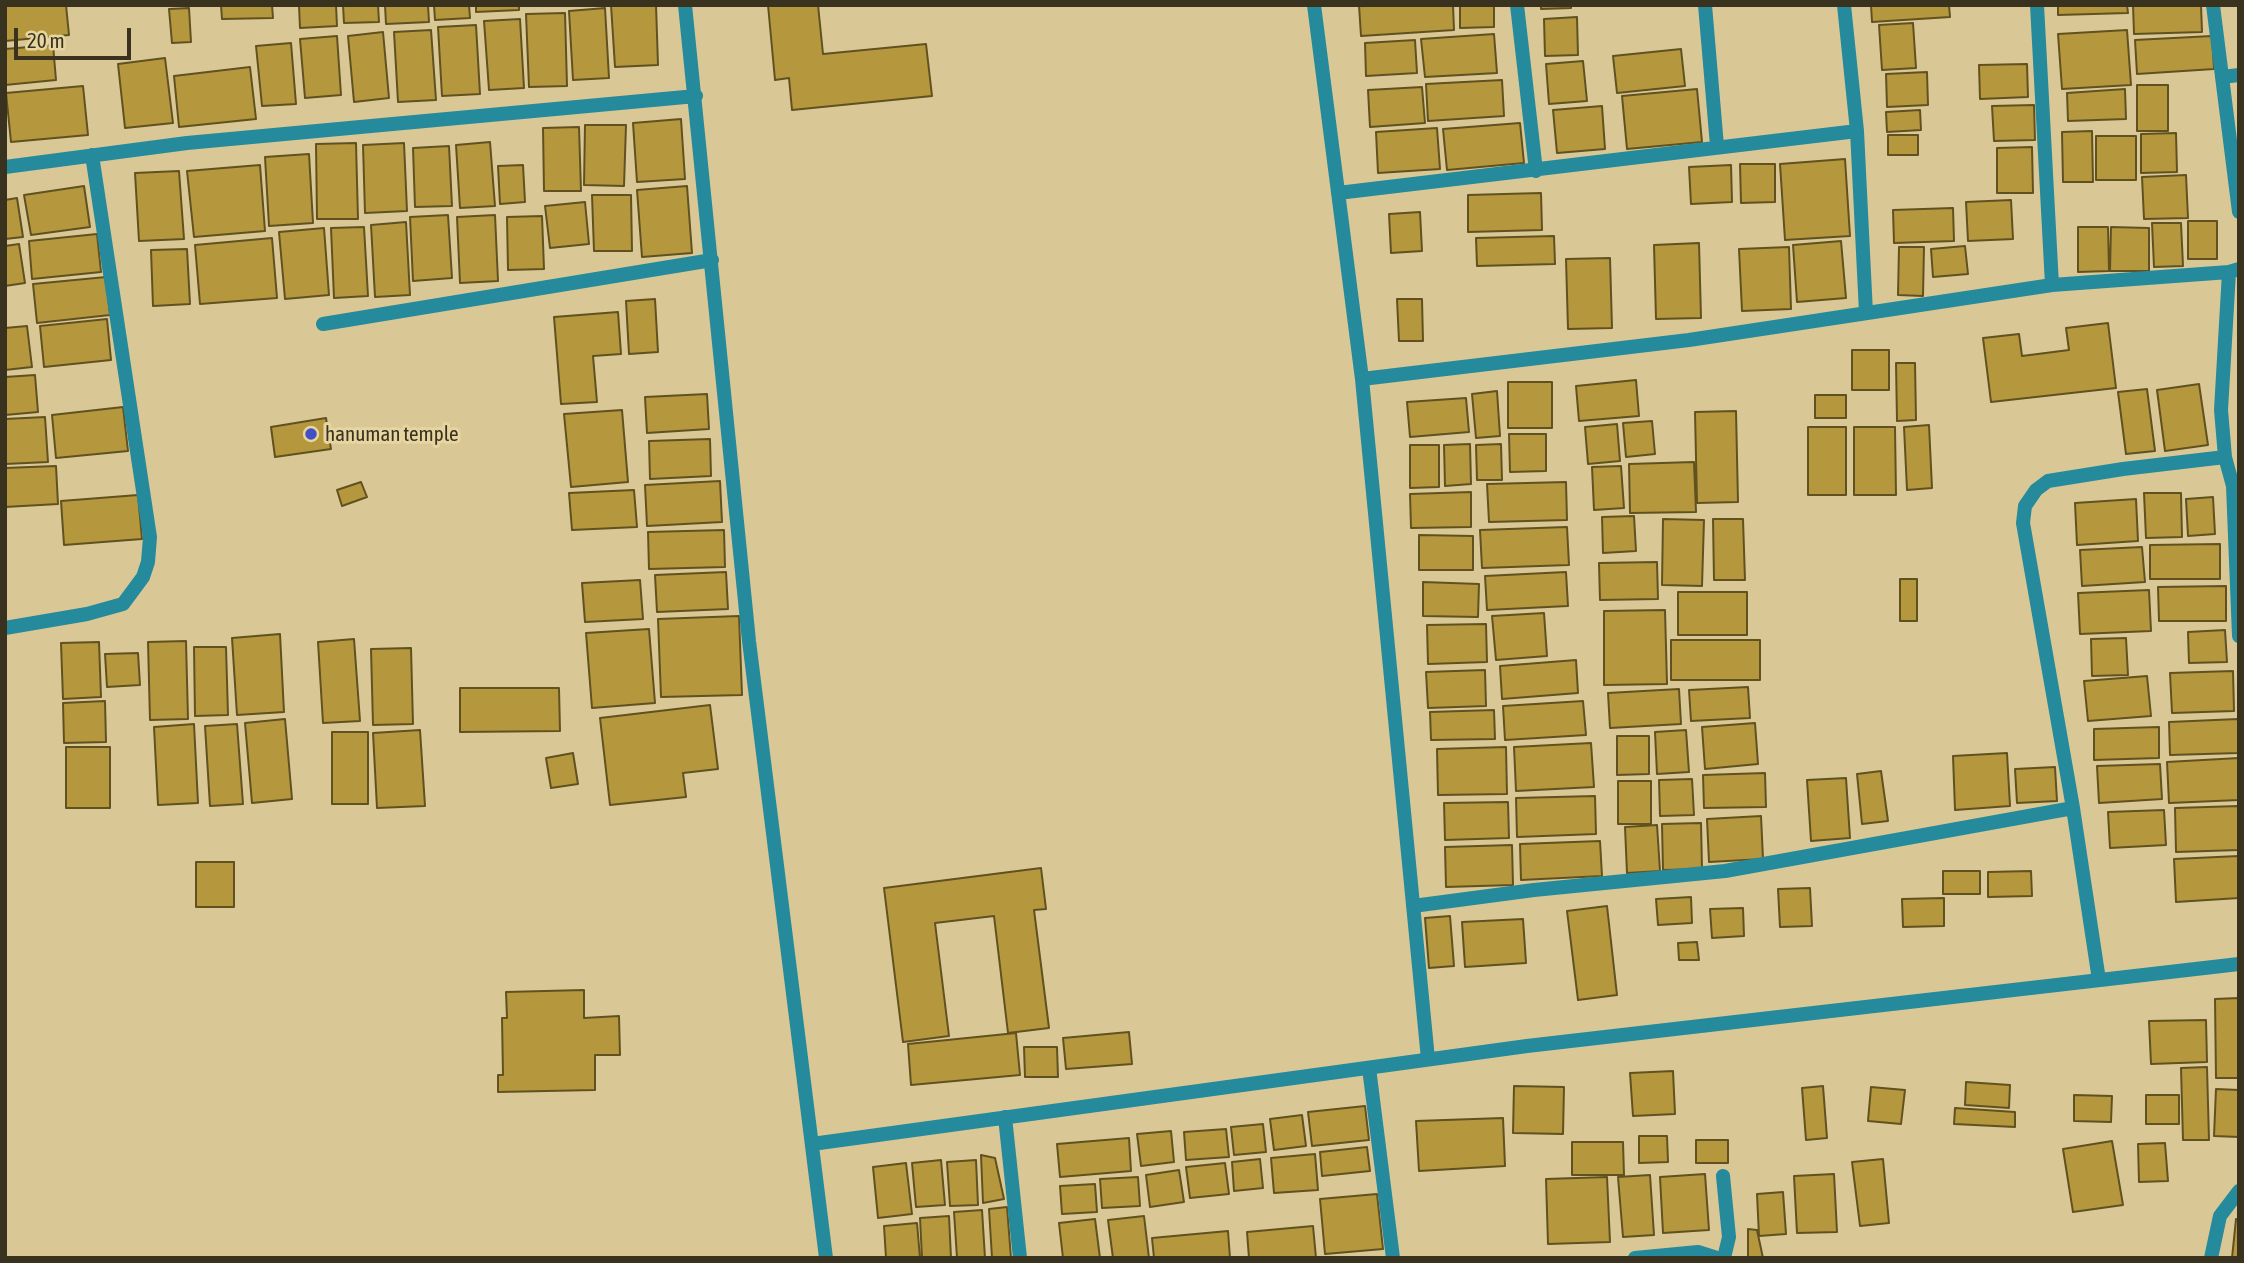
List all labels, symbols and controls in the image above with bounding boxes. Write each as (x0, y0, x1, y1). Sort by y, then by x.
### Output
scale bar (18, 14, 135, 58)
text: 20 m (27, 28, 65, 52)
place label: hanuman temple (325, 421, 459, 447)
marker: hanuman temple (303, 426, 319, 442)

